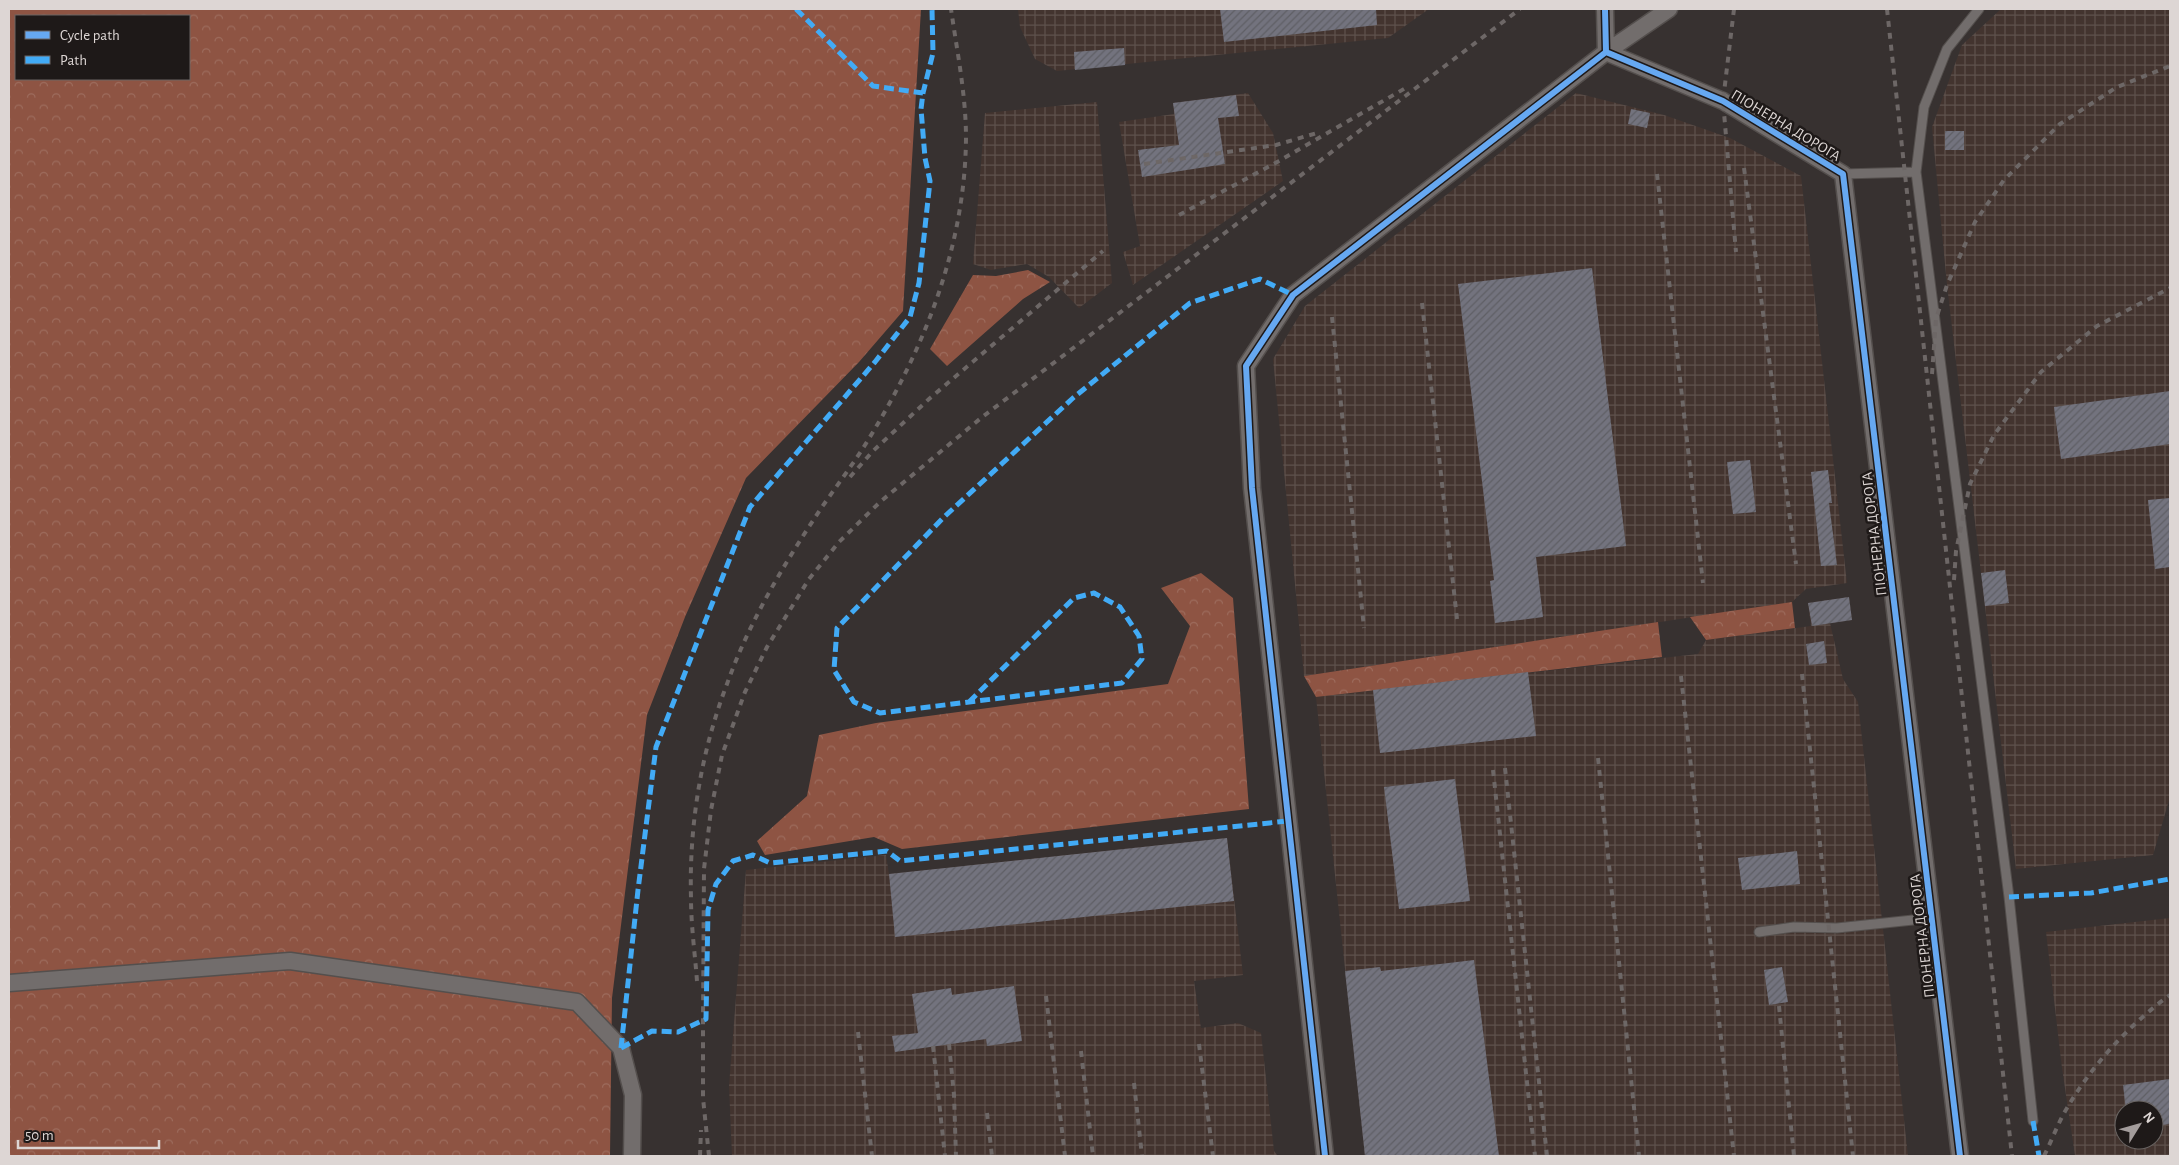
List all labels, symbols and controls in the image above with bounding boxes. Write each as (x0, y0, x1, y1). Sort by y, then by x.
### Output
legend (15, 15, 190, 80)
text: Cycle path (60, 28, 120, 43)
text: Path (60, 53, 87, 68)
street label: ПІОНЕРНА ДОРОГА (1728, 87, 1843, 164)
street label: ПІОНЕРНА ДОРОГА (1859, 471, 1890, 597)
street label: ПІОНЕРНА ДОРОГА (1907, 873, 1938, 999)
north arrow (2114, 1100, 2164, 1150)
text: N (2140, 1110, 2157, 1126)
scale bar (18, 1118, 159, 1150)
text: 50 m (25, 1128, 54, 1143)

